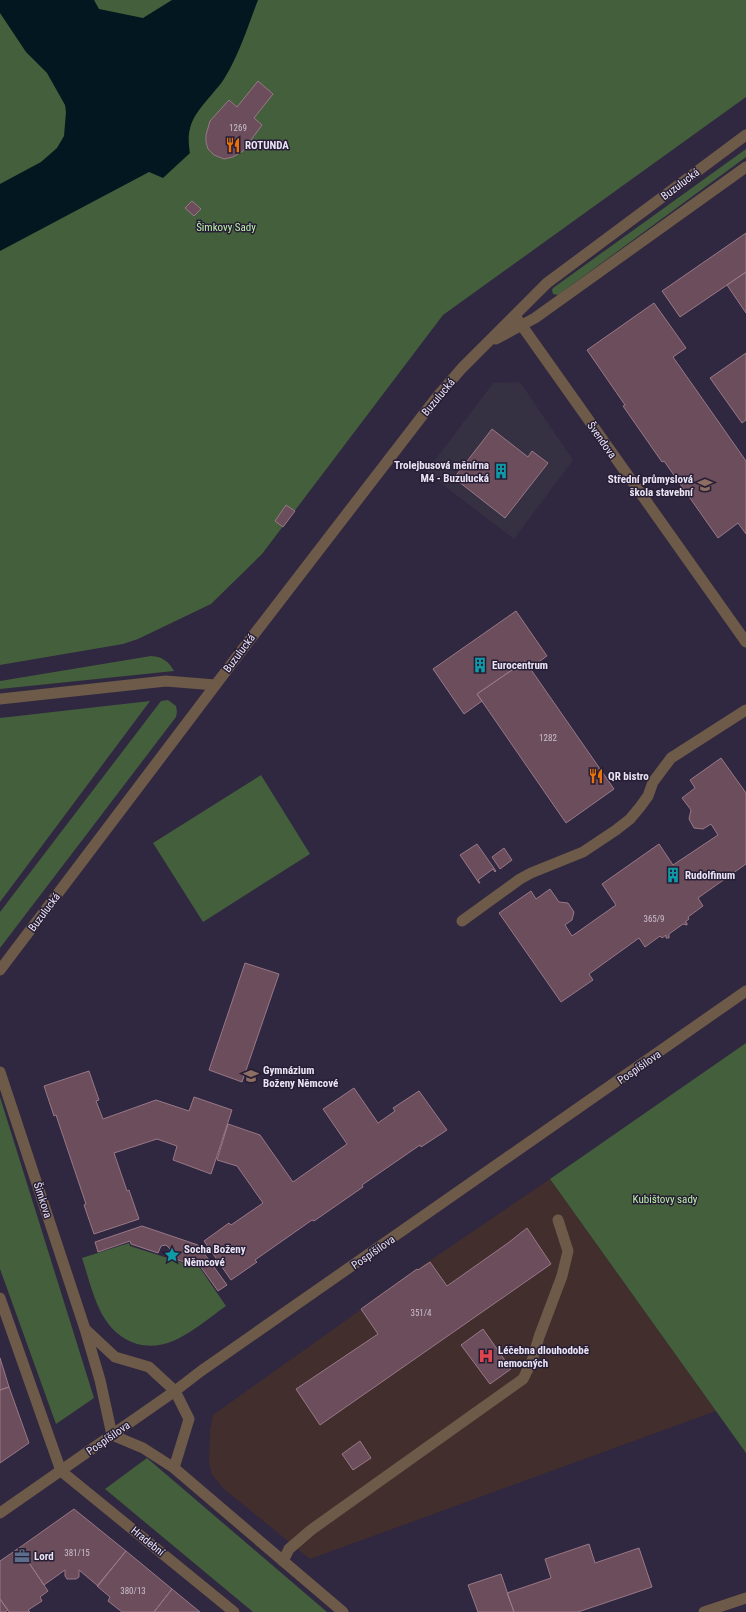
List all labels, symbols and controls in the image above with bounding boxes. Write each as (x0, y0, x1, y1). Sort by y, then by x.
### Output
house number: 1269 (229, 123, 247, 133)
restaurant icon: ROTUNDA (224, 136, 242, 154)
place label: ROTUNDA (245, 139, 289, 152)
street label: Buzulucká (659, 166, 702, 203)
park label: Šimkovy Sady (196, 221, 256, 234)
street label: Buzulucká (419, 376, 458, 419)
street label: Švendova (584, 420, 619, 461)
place label: Trolejbusová měnírna M4 - Buzulucká (394, 459, 489, 485)
building icon: Trolejbusová měnírna M4 - Buzulucká (492, 462, 510, 480)
place label: Střední průmyslová škola stavební (608, 473, 694, 499)
school or university icon: Střední průmyslová škola stavební (696, 476, 714, 494)
street label: Buzulucká (221, 632, 258, 675)
building icon: Eurocentrum (471, 656, 489, 674)
place label: Eurocentrum (492, 659, 548, 672)
house number: 1282 (539, 733, 557, 743)
restaurant icon: QR bistro (587, 767, 605, 785)
place label: QR bistro (608, 770, 649, 783)
building icon: Rudolfinum (664, 866, 682, 884)
place label: Rudolfinum (685, 869, 735, 882)
street label: Buzulucká (26, 891, 63, 934)
house number: 365/9 (643, 914, 665, 924)
street label: Pospíšilova (615, 1048, 663, 1087)
place label: Gymnázium Boženy Němcové (263, 1064, 338, 1090)
school or university icon: Gymnázium Boženy Němcové (242, 1067, 260, 1085)
street label: Šimkova (31, 1181, 54, 1220)
park label: Kubištovy sady (633, 1193, 698, 1206)
street label: Pospíšilova (349, 1233, 397, 1272)
place label: Socha Boženy Němcové (184, 1243, 246, 1269)
place icon: Socha Boženy Němcové (163, 1246, 181, 1264)
house number: 351/4 (410, 1308, 432, 1318)
place label: Léčebna dlouhodobě nemocných (498, 1344, 589, 1370)
hospital icon: Léčebna dlouhodobě nemocných (477, 1347, 495, 1365)
street label: Pospíšilova (84, 1419, 132, 1458)
street label: Hradební (128, 1524, 167, 1559)
office icon: Lord (13, 1547, 31, 1565)
house number: 381/15 (64, 1548, 90, 1558)
place label: Lord (34, 1550, 54, 1563)
house number: 380/13 (120, 1586, 146, 1596)

